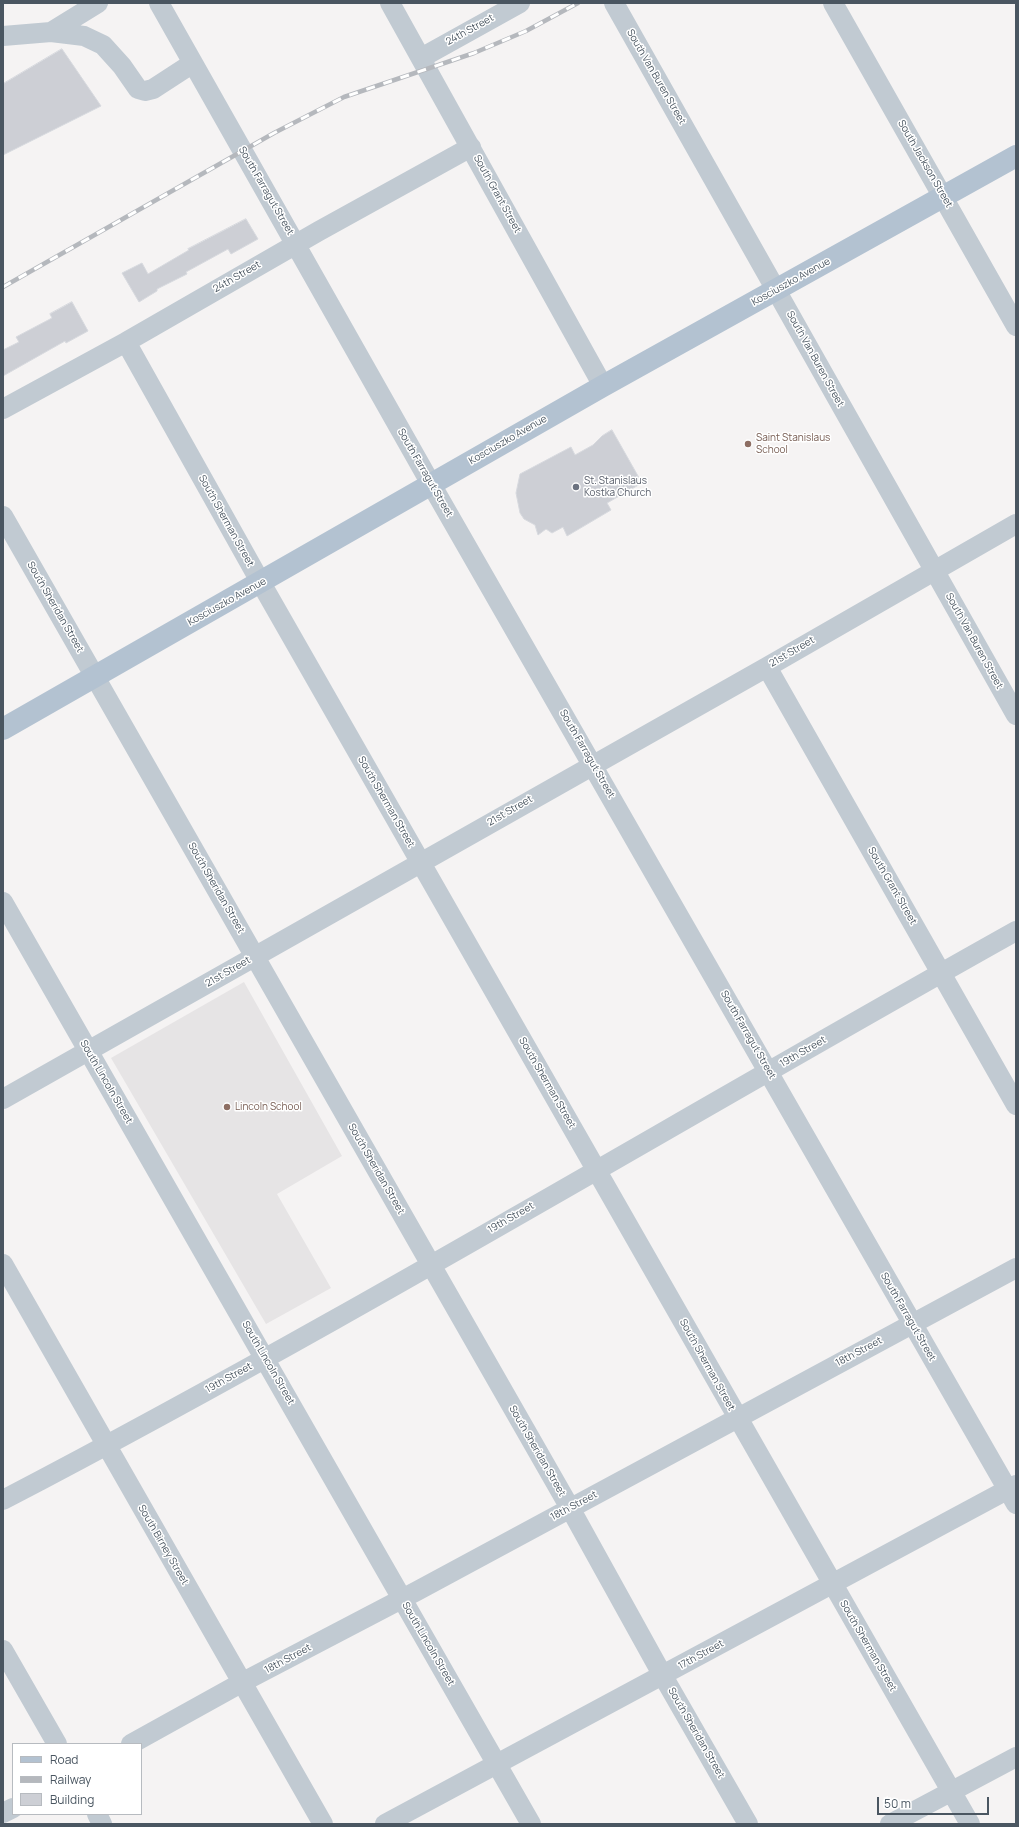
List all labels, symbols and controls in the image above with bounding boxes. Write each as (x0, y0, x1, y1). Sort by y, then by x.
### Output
street label: 24th Street (444, 12, 496, 48)
street label: South Van Buren Street (624, 27, 688, 127)
street label: South Jackson Street (895, 118, 955, 210)
street label: South Farragut Street (236, 145, 296, 237)
street label: South Grant Street (471, 153, 523, 235)
street label: Kosciuszko Avenue (750, 255, 832, 309)
street label: 24th Street (211, 259, 263, 295)
street label: South Van Buren Street (784, 309, 846, 409)
street label: Kosciuszko Avenue (467, 413, 549, 467)
street label: South Farragut Street (395, 427, 455, 519)
place label: Saint Stanislaus School (756, 432, 830, 456)
marker: Saint Stanislaus School (743, 439, 753, 449)
street label: South Sherman Street (196, 473, 256, 569)
place label: St. Stanislaus Kostka Church (584, 475, 651, 498)
marker: St. Stanislaus Kostka Church (571, 482, 581, 492)
street label: South Sheridan Street (24, 560, 86, 654)
street label: Kosciuszko Avenue (186, 575, 268, 629)
street label: South Van Buren Street (943, 591, 1005, 691)
street label: 21st Street (767, 634, 817, 670)
street label: South Farragut Street (557, 708, 617, 800)
street label: South Sherman Street (355, 754, 417, 850)
street label: 21st Street (485, 793, 535, 829)
street label: South Sheridan Street (185, 841, 247, 935)
street label: South Grant Street (865, 845, 919, 927)
street label: 21st Street (203, 954, 253, 990)
street label: South Farragut Street (718, 989, 778, 1081)
street label: 19th Street (778, 1034, 828, 1070)
street label: South Sherman Street (516, 1035, 578, 1131)
street label: South Lincoln Street (77, 1038, 135, 1126)
place label: Lincoln School (235, 1101, 302, 1113)
marker: Lincoln School (222, 1102, 232, 1112)
street label: South Sheridan Street (345, 1122, 407, 1216)
street label: 19th Street (486, 1200, 536, 1236)
street label: South Farragut Street (878, 1271, 938, 1363)
street label: South Sherman Street (677, 1317, 737, 1413)
street label: South Lincoln Street (239, 1319, 297, 1407)
street label: 18th Street (834, 1335, 884, 1369)
street label: 19th Street (204, 1360, 254, 1396)
street label: South Sheridan Street (506, 1404, 568, 1498)
street label: 18th Street (549, 1489, 599, 1523)
street label: South Birney Street (135, 1503, 191, 1587)
street label: South Sherman Street (837, 1598, 899, 1694)
street label: South Lincoln Street (399, 1600, 457, 1688)
street label: 17th Street (676, 1638, 726, 1672)
street label: 18th Street (263, 1642, 313, 1676)
street label: South Sheridan Street (665, 1686, 727, 1780)
legend (12, 1743, 142, 1815)
text: Road (50, 1751, 78, 1768)
text: Railway (50, 1771, 91, 1788)
scale bar (879, 1789, 991, 1815)
text: Building (50, 1791, 94, 1808)
text: 50 m (884, 1795, 911, 1812)

